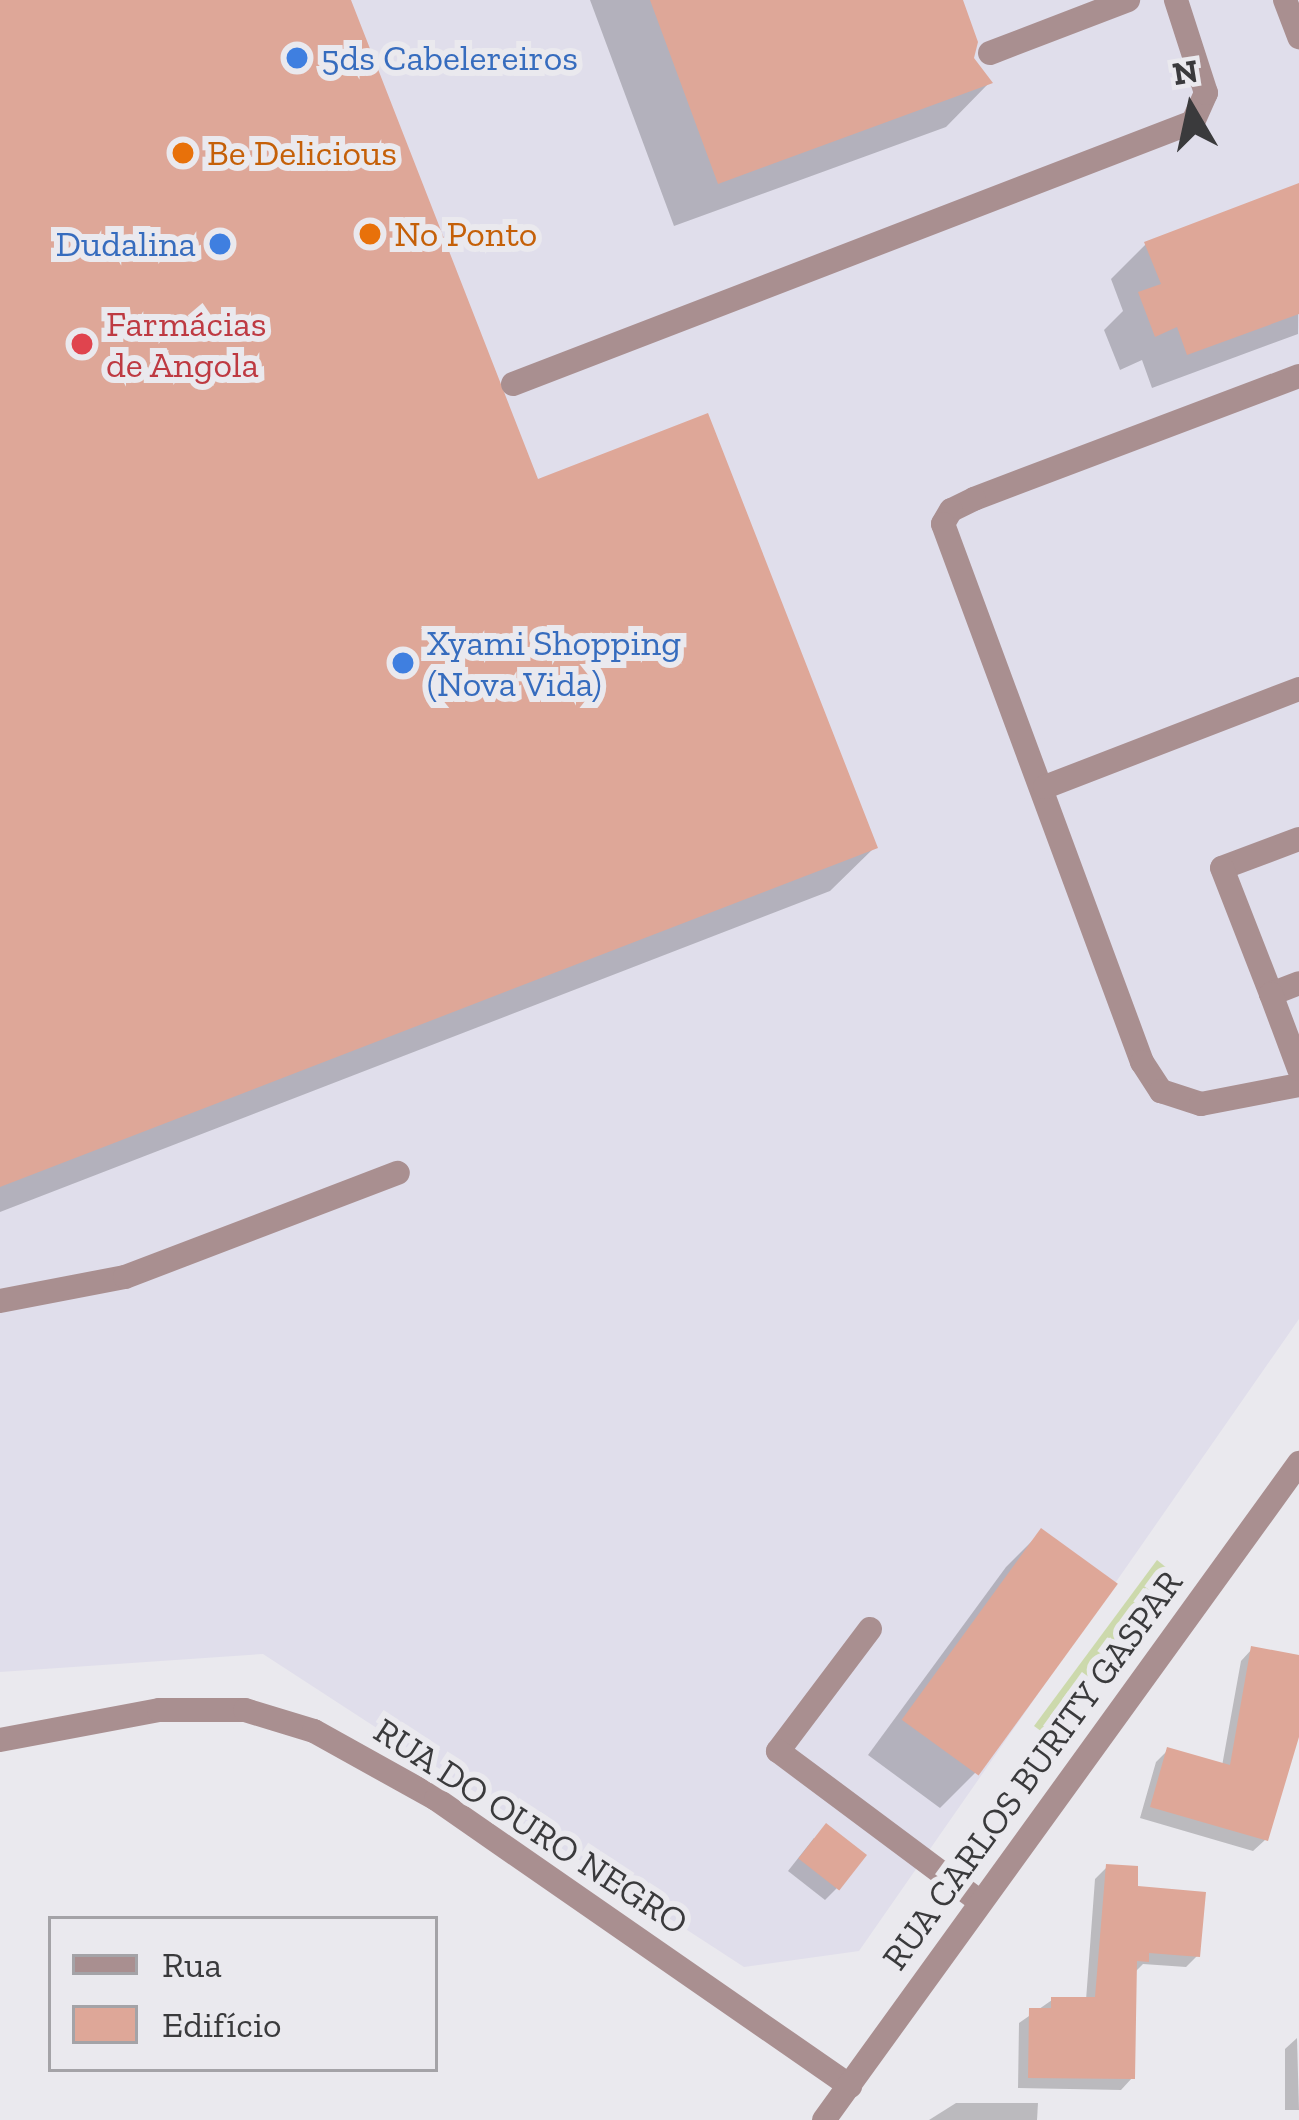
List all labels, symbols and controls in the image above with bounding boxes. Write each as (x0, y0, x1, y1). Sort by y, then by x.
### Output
place label: 5ds Cabelereiros (321, 36, 578, 80)
marker: 5ds Cabelereiros (284, 45, 310, 71)
north arrow (1131, 48, 1251, 168)
text: N (1170, 51, 1201, 93)
place label: Be Delicious (207, 131, 397, 175)
marker: Be Delicious (170, 140, 196, 166)
place label: No Ponto (394, 212, 537, 256)
marker: No Ponto (357, 221, 383, 247)
place label: Dudalina (56, 222, 196, 266)
marker: Dudalina (207, 231, 233, 257)
place label: Farmácias de Angola (106, 301, 266, 386)
marker: Farmácias de Angola (69, 331, 95, 357)
place label: Xyami Shopping (Nova Vida) (427, 620, 681, 705)
marker: Xyami Shopping (Nova Vida) (390, 650, 416, 676)
street label: RUA CARLOS BURITY GASPAR (872, 1561, 1192, 1979)
street label: RUA DO OURO NEGRO (366, 1708, 696, 1944)
legend (48, 1916, 438, 2072)
text: Rua (162, 1943, 222, 1986)
text: Edifício (162, 2003, 281, 2046)

